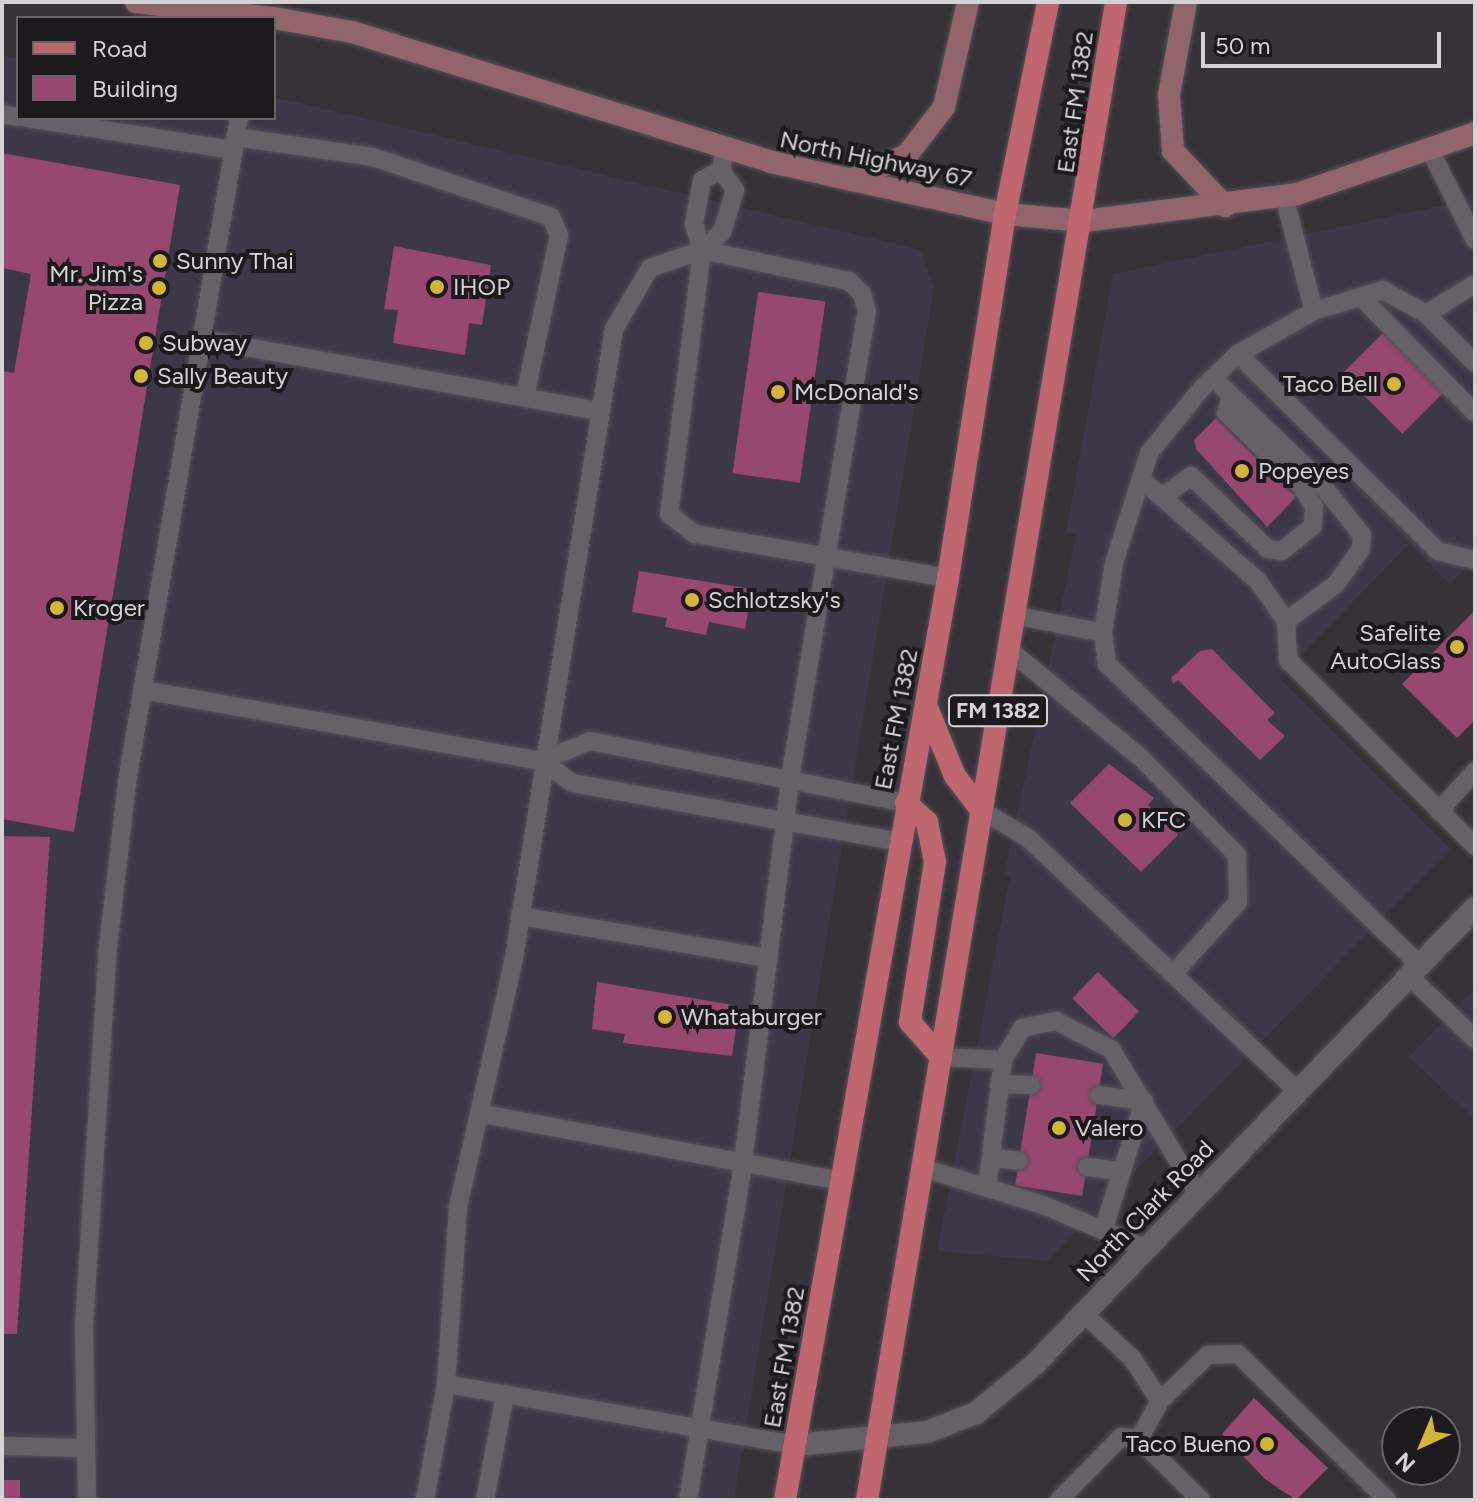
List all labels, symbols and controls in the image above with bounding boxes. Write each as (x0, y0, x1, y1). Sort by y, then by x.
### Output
legend (16, 16, 276, 120)
scale bar (1205, 16, 1445, 66)
street label: East FM 1382 (1051, 29, 1099, 175)
text: 50 m (1215, 31, 1271, 60)
text: Road (92, 34, 147, 63)
text: Building (92, 74, 178, 103)
street label: North Highway 67 (777, 125, 975, 193)
place label: Sunny Thai (176, 247, 294, 275)
marker: Sunny Thai (151, 252, 169, 270)
place label: Mr. Jim's Pizza (49, 260, 143, 316)
place label: IHOP (453, 273, 510, 301)
marker: IHOP (428, 278, 446, 296)
marker: Mr. Jim's Pizza (150, 279, 168, 297)
place label: Subway (162, 329, 247, 357)
marker: Subway (137, 334, 155, 352)
place label: Sally Beauty (157, 362, 288, 390)
marker: Sally Beauty (132, 367, 150, 385)
place label: Taco Bell (1283, 370, 1378, 398)
marker: Taco Bell (1385, 375, 1403, 393)
place label: McDonald's (794, 378, 919, 406)
marker: McDonald's (769, 383, 787, 401)
place label: Popeyes (1258, 457, 1349, 485)
marker: Popeyes (1233, 462, 1251, 480)
place label: Schlotzsky's (708, 586, 841, 614)
marker: Schlotzsky's (683, 591, 701, 609)
place label: Kroger (73, 594, 145, 622)
marker: Kroger (48, 599, 66, 617)
place label: Safelite AutoGlass (1330, 619, 1441, 675)
marker: Safelite AutoGlass (1448, 638, 1466, 656)
street label: East FM 1382 (868, 646, 924, 792)
road number: FM 1382 (948, 693, 1048, 729)
place label: KFC (1141, 806, 1186, 834)
marker: KFC (1116, 811, 1134, 829)
place label: Whataburger (681, 1003, 822, 1031)
marker: Whataburger (656, 1008, 674, 1026)
place label: Valero (1075, 1114, 1143, 1142)
marker: Valero (1050, 1119, 1068, 1137)
street label: North Clark Road (1070, 1135, 1220, 1287)
street label: East FM 1382 (757, 1284, 811, 1430)
north arrow (1381, 1406, 1461, 1486)
place label: Taco Bueno (1126, 1430, 1251, 1458)
marker: Taco Bueno (1258, 1435, 1276, 1453)
text: N (1390, 1447, 1421, 1478)

